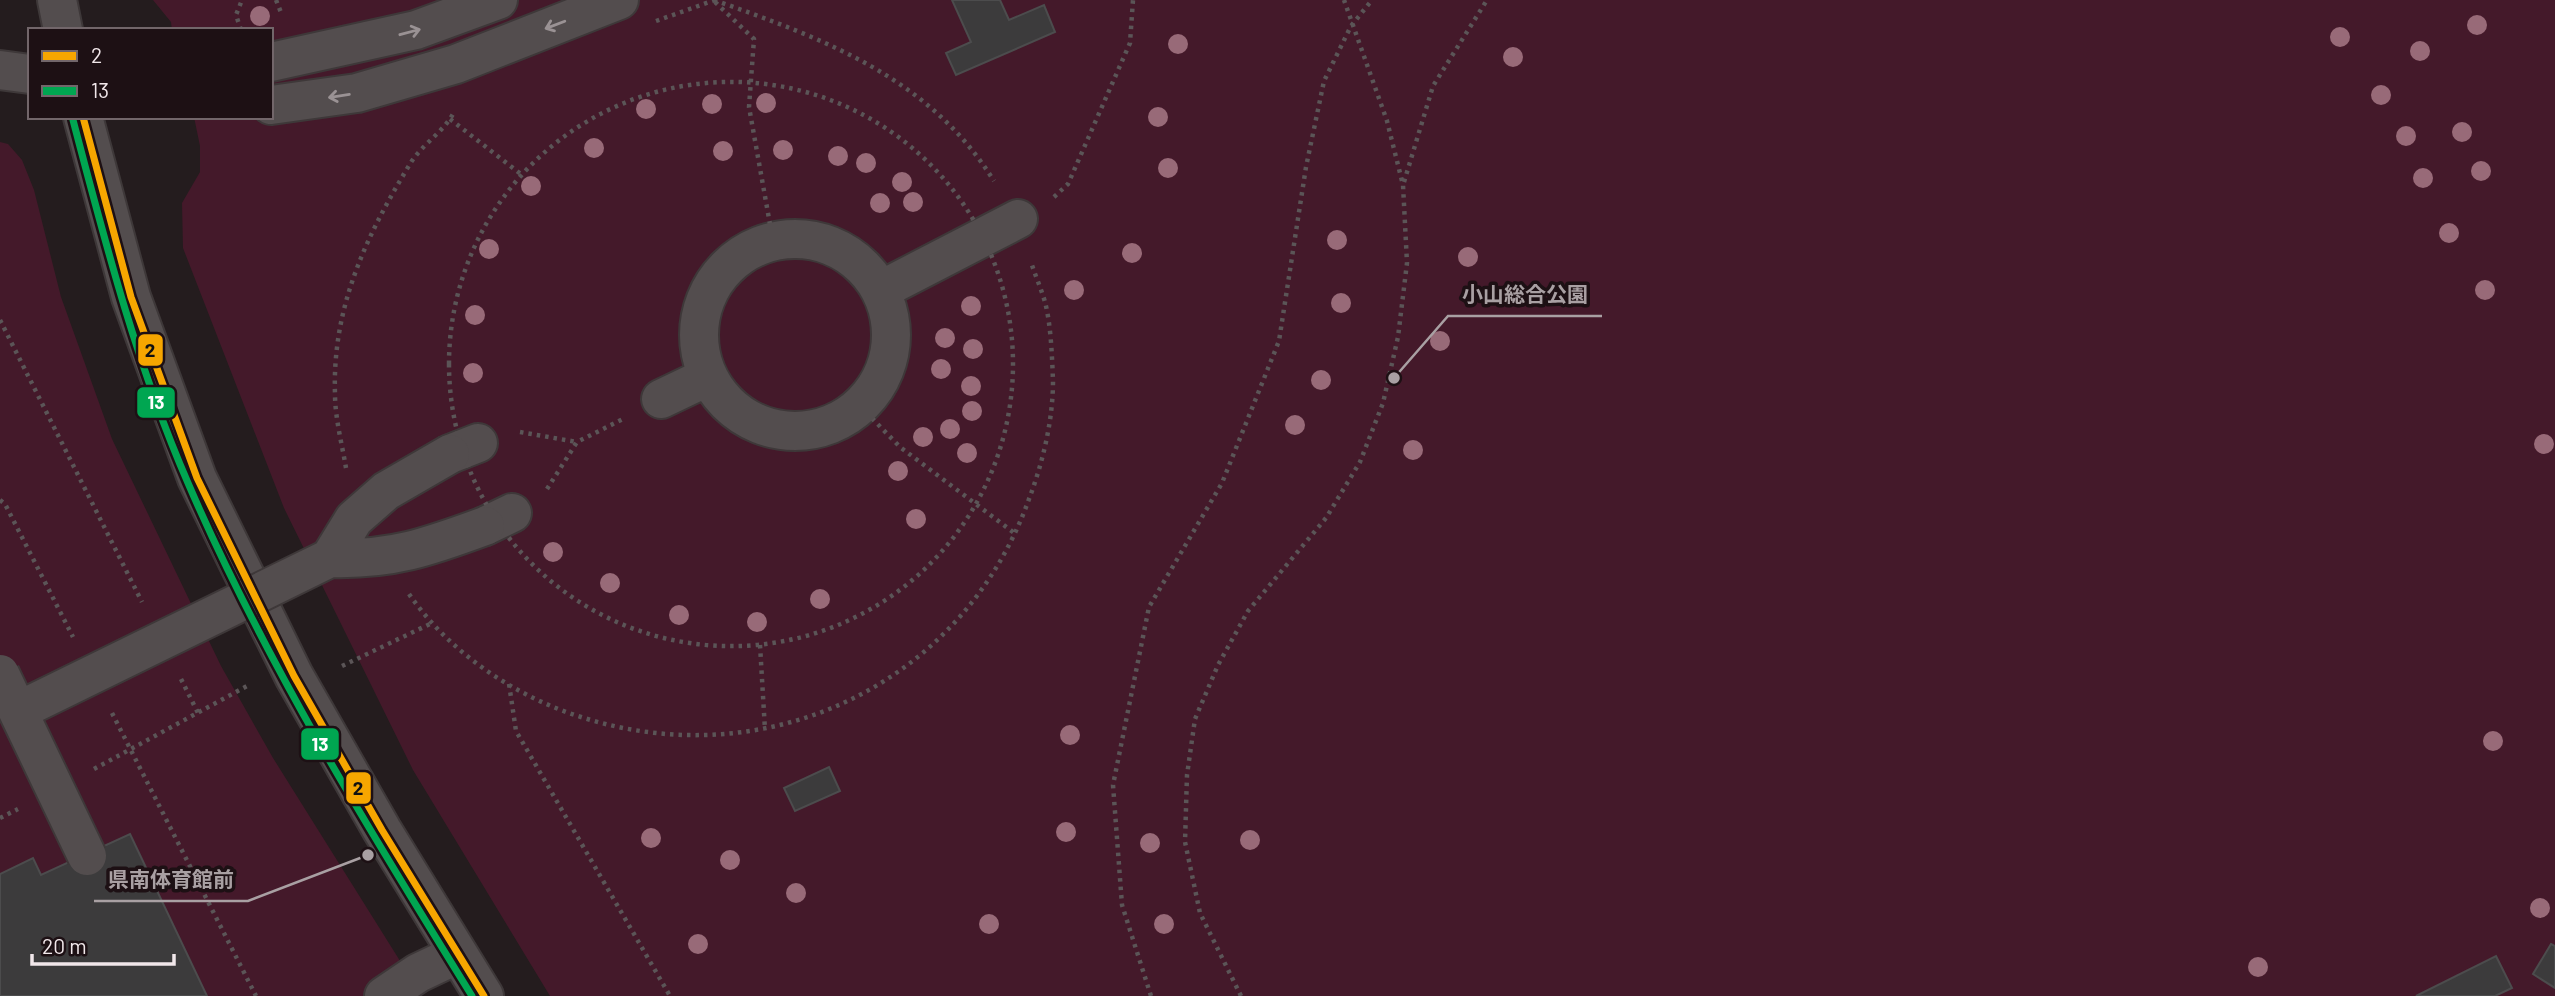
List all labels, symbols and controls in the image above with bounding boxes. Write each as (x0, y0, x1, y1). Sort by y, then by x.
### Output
one-way arrow (545, 19, 567, 32)
one-way arrow (398, 24, 420, 37)
legend (28, 28, 273, 119)
text: 2 (91, 42, 102, 67)
text: 13 (91, 77, 109, 102)
one-way arrow (329, 90, 351, 103)
callout: 小山総合公園 (1448, 274, 1602, 316)
text: 小山総合公園 (1462, 281, 1588, 306)
line badge: 2 (137, 333, 164, 367)
text: 2 (145, 338, 155, 361)
line badge: 13 (136, 386, 176, 419)
text: 13 (148, 390, 165, 413)
line badge: 13 (300, 727, 340, 761)
text: 13 (312, 732, 329, 755)
line badge: 2 (345, 771, 372, 805)
text: 2 (353, 776, 363, 799)
callout: 県南体育館前 (94, 859, 248, 901)
text: 県南体育館前 (108, 866, 234, 891)
scale bar (32, 922, 173, 966)
text: 20 m (42, 933, 87, 958)

